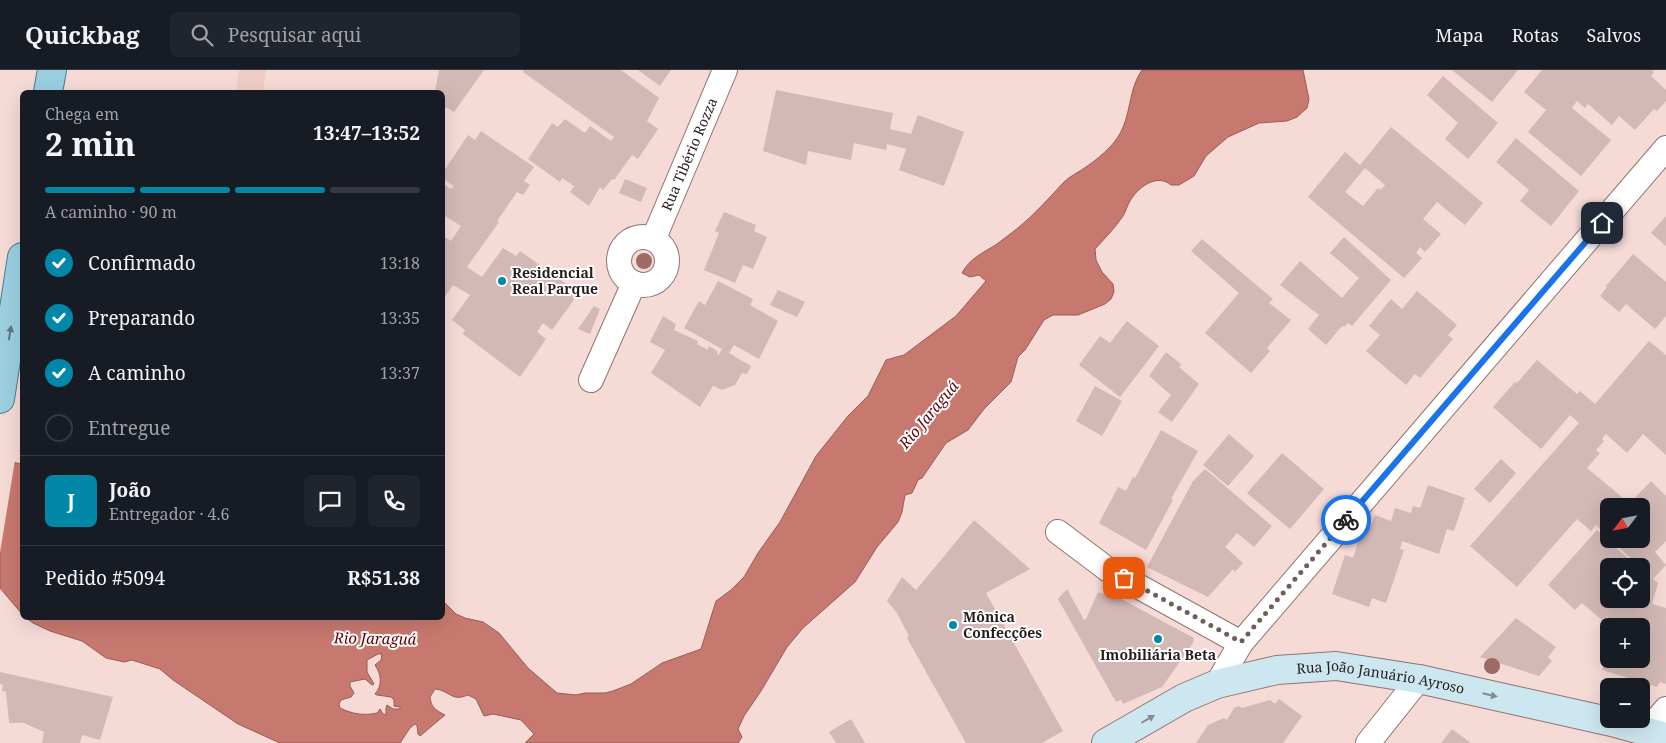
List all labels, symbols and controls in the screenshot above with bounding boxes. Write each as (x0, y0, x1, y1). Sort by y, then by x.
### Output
search box (170, 12, 520, 57)
text: Quickbag (25, 18, 140, 51)
icon: search (188, 21, 216, 49)
text: Pesquisar aqui (228, 22, 361, 48)
text: Mapa (1436, 23, 1484, 47)
text: Rotas (1512, 23, 1559, 47)
text: Salvos (1587, 23, 1641, 47)
street label: Rua Tibério Rozza (657, 94, 721, 213)
text: Chega em (45, 103, 119, 125)
text: 13:47–13:52 (313, 120, 420, 146)
text: 2 min (45, 122, 136, 165)
text: A caminho · 90 m (45, 201, 177, 223)
pin (1581, 202, 1623, 244)
icon: home (1588, 209, 1616, 237)
icon: check (45, 249, 73, 277)
text: Confirmado (88, 250, 196, 276)
text: 13:18 (380, 252, 420, 274)
place label: Residencial Real Parque (512, 263, 598, 298)
marker: Residencial Real Parque (496, 275, 508, 287)
icon: check (45, 304, 73, 332)
text: Preparando (88, 305, 195, 331)
text: 13:35 (380, 307, 420, 329)
one-way arrow (7, 325, 15, 341)
icon: check (45, 359, 73, 387)
text: A caminho (88, 360, 186, 386)
text: 13:37 (380, 362, 420, 384)
water label: Rio Jaraguá (893, 376, 963, 453)
text: Entregue (88, 415, 170, 441)
button: chat (304, 475, 356, 527)
button: phone (368, 475, 420, 527)
text: João (109, 477, 151, 503)
text: J (67, 488, 75, 514)
courier (1321, 495, 1371, 545)
north arrow (1600, 498, 1650, 548)
map controls (1600, 498, 1650, 728)
text: Entregador · 4.6 (109, 503, 229, 525)
icon: bike (1332, 506, 1360, 534)
pin (1103, 557, 1145, 599)
button: locate (1600, 558, 1650, 608)
icon: bag (1110, 564, 1138, 592)
text: Pedido #5094 (45, 565, 165, 591)
text: R$51.38 (347, 565, 420, 591)
place label: Mônica Confecções (963, 607, 1042, 642)
button: + (1600, 618, 1650, 668)
marker: Mônica Confecções (947, 619, 959, 631)
water label: Rio Jaraguá (333, 627, 417, 649)
marker: Imobiliária Beta (1152, 633, 1164, 645)
place label: Imobiliária Beta (1100, 645, 1216, 664)
street label: Rua João Januário Ayroso (1296, 656, 1466, 698)
button: − (1600, 678, 1650, 728)
one-way arrow (1483, 691, 1499, 699)
one-way arrow (1141, 714, 1154, 723)

